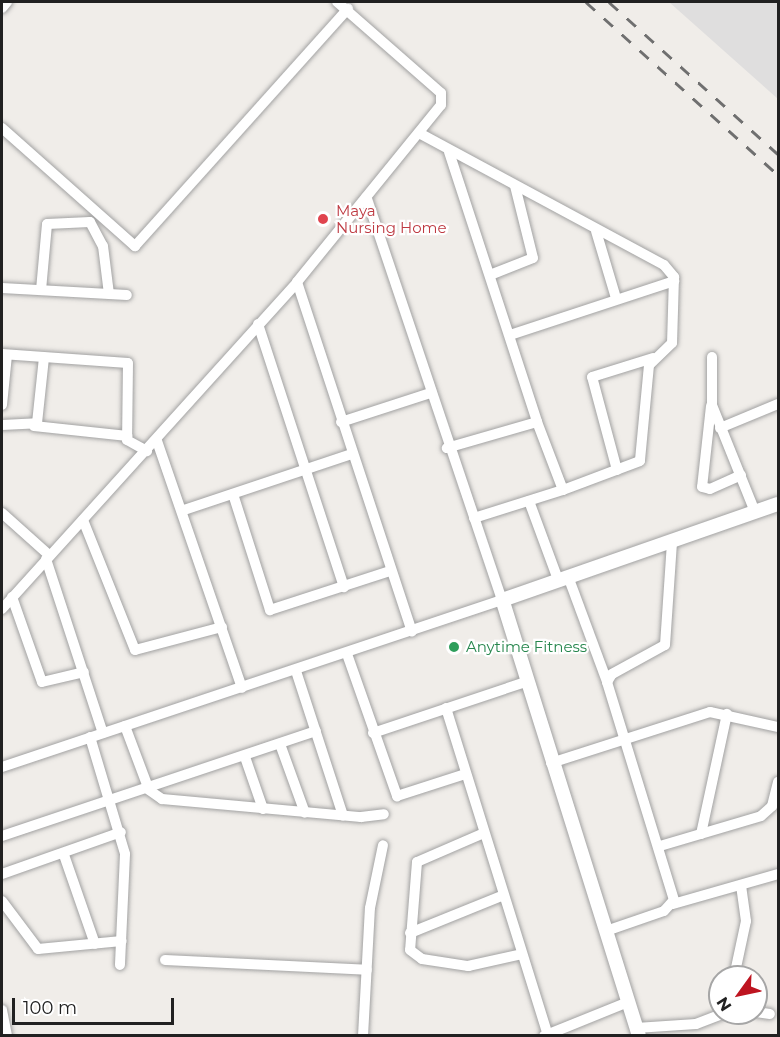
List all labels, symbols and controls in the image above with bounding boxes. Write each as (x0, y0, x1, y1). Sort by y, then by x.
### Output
place label: Maya Nursing Home (336, 201, 447, 236)
marker: Maya Nursing Home (314, 210, 332, 228)
place label: Anytime Fitness (466, 638, 587, 656)
marker: Anytime Fitness (447, 640, 461, 654)
north arrow (708, 965, 768, 1025)
scale bar (15, 986, 177, 1024)
text: N (713, 993, 736, 1015)
text: 100 m (23, 997, 77, 1019)

